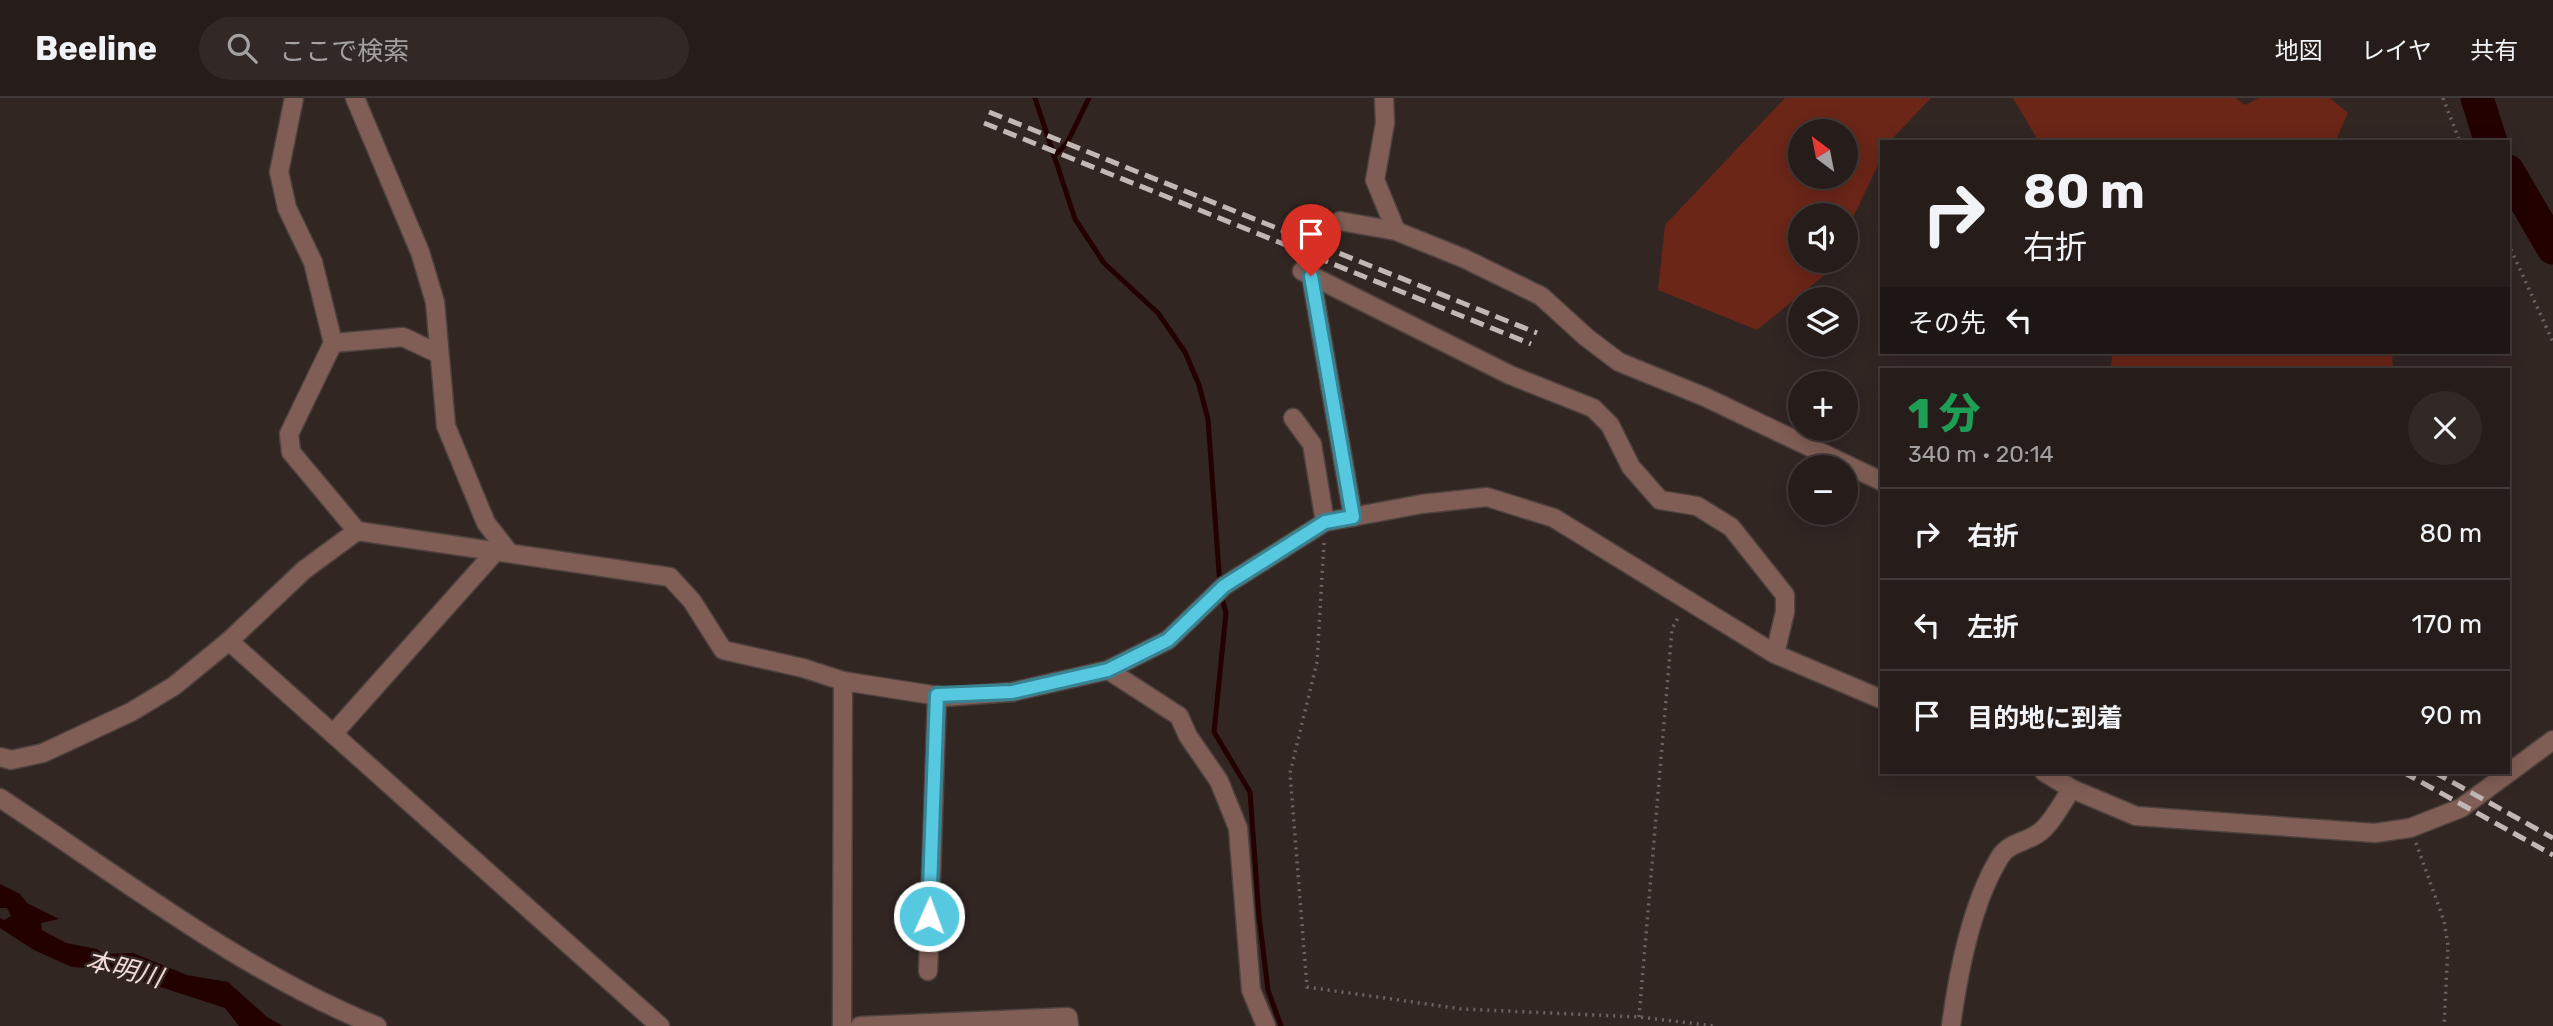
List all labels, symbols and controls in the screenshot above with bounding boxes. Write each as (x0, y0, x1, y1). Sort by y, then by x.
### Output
search box (199, 17, 689, 80)
text: Beeline (35, 29, 157, 68)
icon: search (223, 29, 261, 67)
text: ここで検索 (279, 36, 409, 67)
text: 地図 (2275, 37, 2323, 65)
text: レイヤ (2361, 37, 2432, 65)
text: 共有 (2470, 37, 2518, 65)
north arrow (1788, 119, 1858, 189)
map controls (1788, 119, 1858, 525)
text: 80 m (2023, 162, 2145, 220)
icon: right (1908, 168, 1999, 259)
button: sound (1788, 203, 1858, 273)
pin (1281, 204, 1341, 276)
icon: arrive (1292, 215, 1330, 253)
text: 右折 (2023, 228, 2087, 266)
button: layers (1788, 287, 1858, 357)
icon: left (2000, 301, 2038, 339)
text: その先 (1908, 308, 1986, 339)
button: + (1788, 371, 1858, 441)
text: 1 分 (1908, 389, 1981, 439)
button: close (2408, 391, 2482, 465)
text: 340 m · 20:14 (1908, 440, 2054, 468)
button: − (1788, 455, 1858, 525)
icon: right (1908, 515, 1946, 553)
text: 80 m (2419, 518, 2482, 549)
text: 右折 (1967, 521, 2019, 552)
icon: left (1908, 606, 1946, 644)
text: 170 m (2412, 609, 2482, 640)
text: 左折 (1967, 612, 2019, 643)
icon: arrive (1908, 697, 1946, 735)
text: 90 m (2421, 700, 2482, 731)
text: 目的地に到着 (1967, 703, 2123, 734)
position arrow (892, 879, 966, 953)
water label: 本明川 (82, 945, 168, 995)

